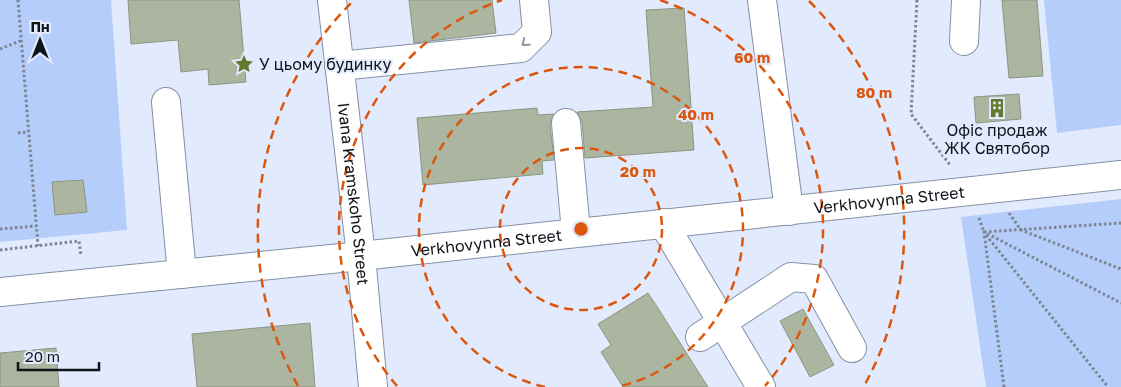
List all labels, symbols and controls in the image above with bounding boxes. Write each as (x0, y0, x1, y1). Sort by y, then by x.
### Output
north arrow (15, 15, 65, 65)
text: Пн (30, 18, 50, 35)
one-way arrow (522, 37, 531, 46)
text: 60 m (734, 48, 770, 66)
place icon: У цьому будинку (233, 53, 255, 75)
place label: У цьому будинку (259, 54, 392, 74)
text: 80 m (856, 83, 892, 101)
building icon: Офіс продаж ЖК Святобор (986, 97, 1008, 119)
street label: Ivana Kramskoho Street (334, 101, 374, 286)
text: 40 m (678, 105, 714, 123)
place label: Офіс продаж ЖК Святобор (944, 120, 1050, 158)
text: 20 m (620, 162, 656, 180)
street label: Verkhovynna Street (813, 182, 966, 218)
centre of rings (572, 220, 590, 238)
street label: Verkhovynna Street (410, 225, 563, 261)
scale bar (18, 340, 99, 372)
text: 20 m (25, 347, 60, 365)

